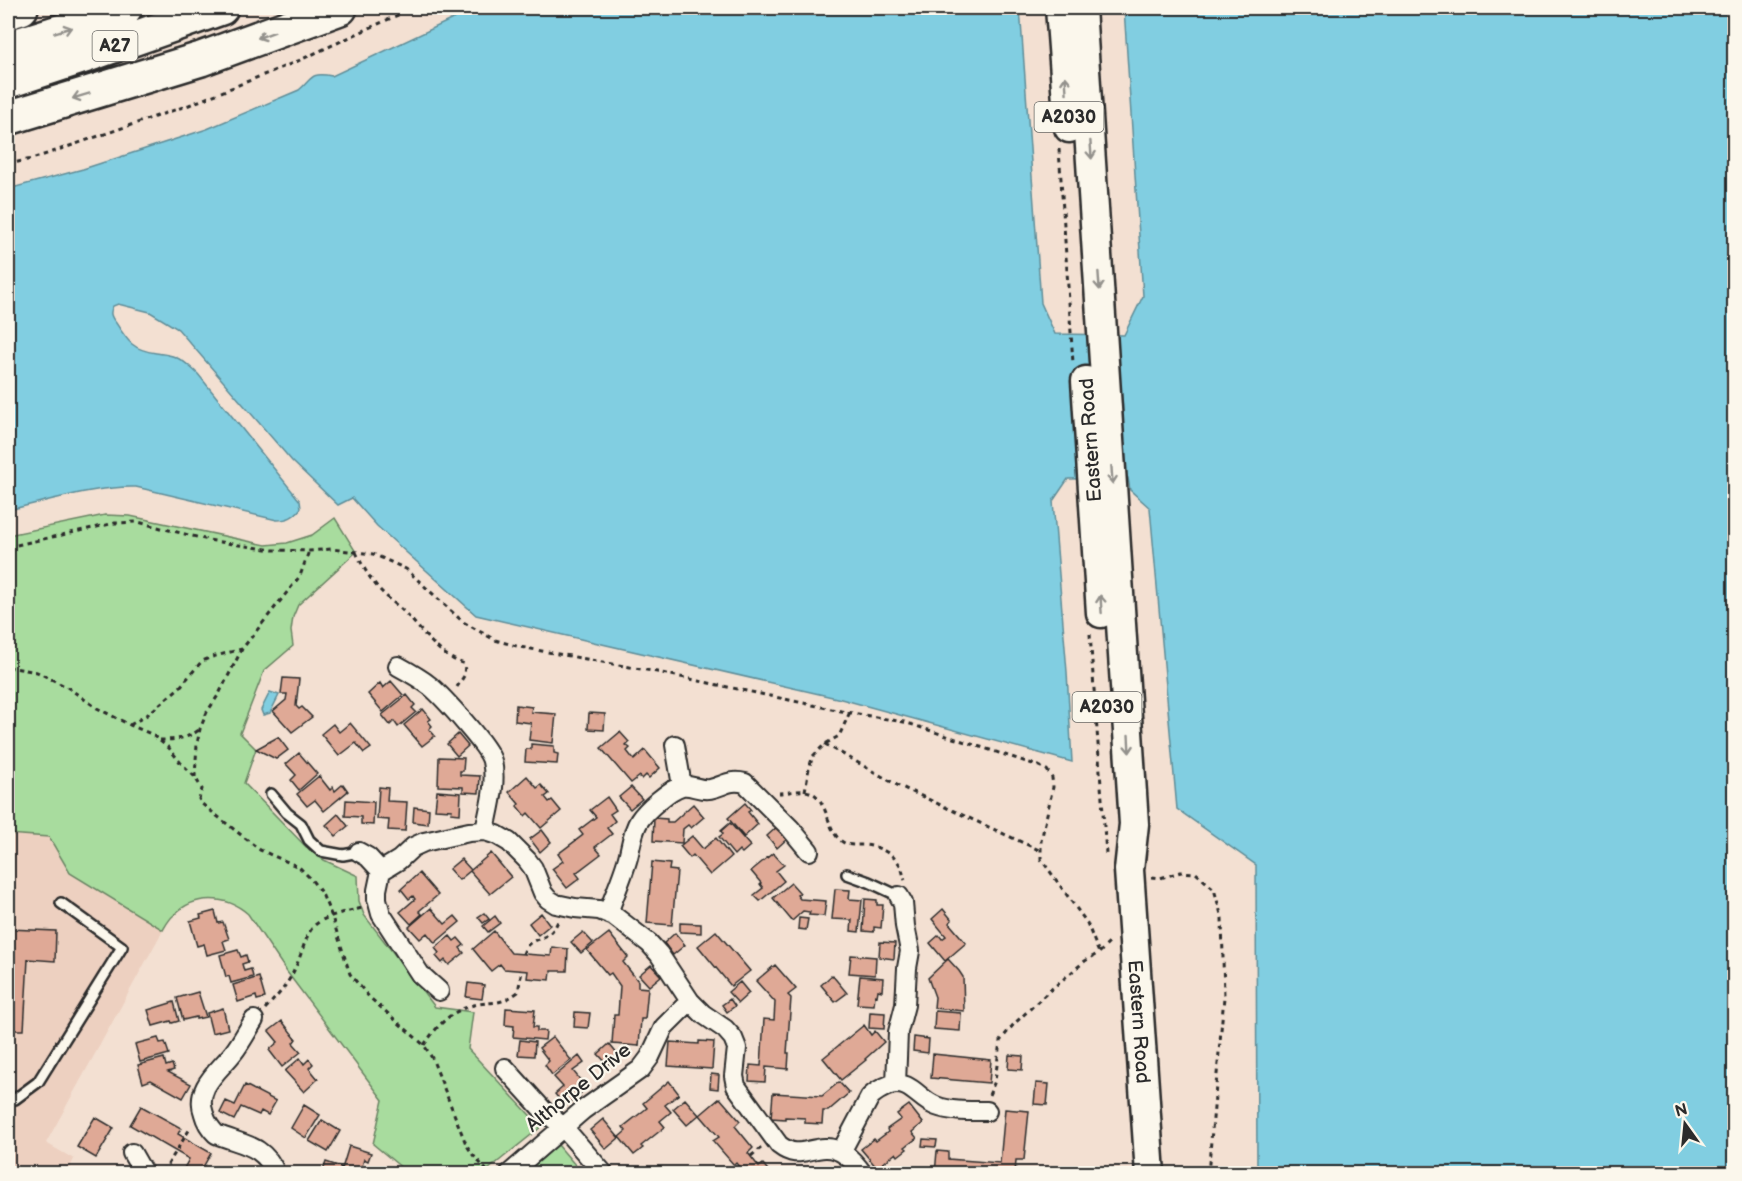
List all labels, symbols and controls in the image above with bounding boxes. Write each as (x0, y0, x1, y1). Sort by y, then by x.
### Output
one-way arrow (53, 24, 72, 35)
one-way arrow (257, 30, 276, 41)
road number: A27 (92, 31, 138, 61)
one-way arrow (1060, 75, 1071, 95)
one-way arrow (72, 91, 91, 102)
road number: A2030 (1034, 102, 1104, 132)
one-way arrow (1085, 139, 1096, 159)
one-way arrow (1094, 270, 1105, 290)
street label: Eastern Road (1075, 377, 1107, 503)
one-way arrow (1107, 465, 1118, 485)
one-way arrow (1095, 595, 1106, 615)
road number: A2030 (1072, 692, 1142, 722)
one-way arrow (1123, 734, 1134, 754)
street label: Eastern Road (1122, 959, 1155, 1084)
street label: Althorpe Drive (521, 1038, 636, 1137)
north arrow (1655, 1094, 1715, 1154)
text: N (1673, 1100, 1690, 1122)

